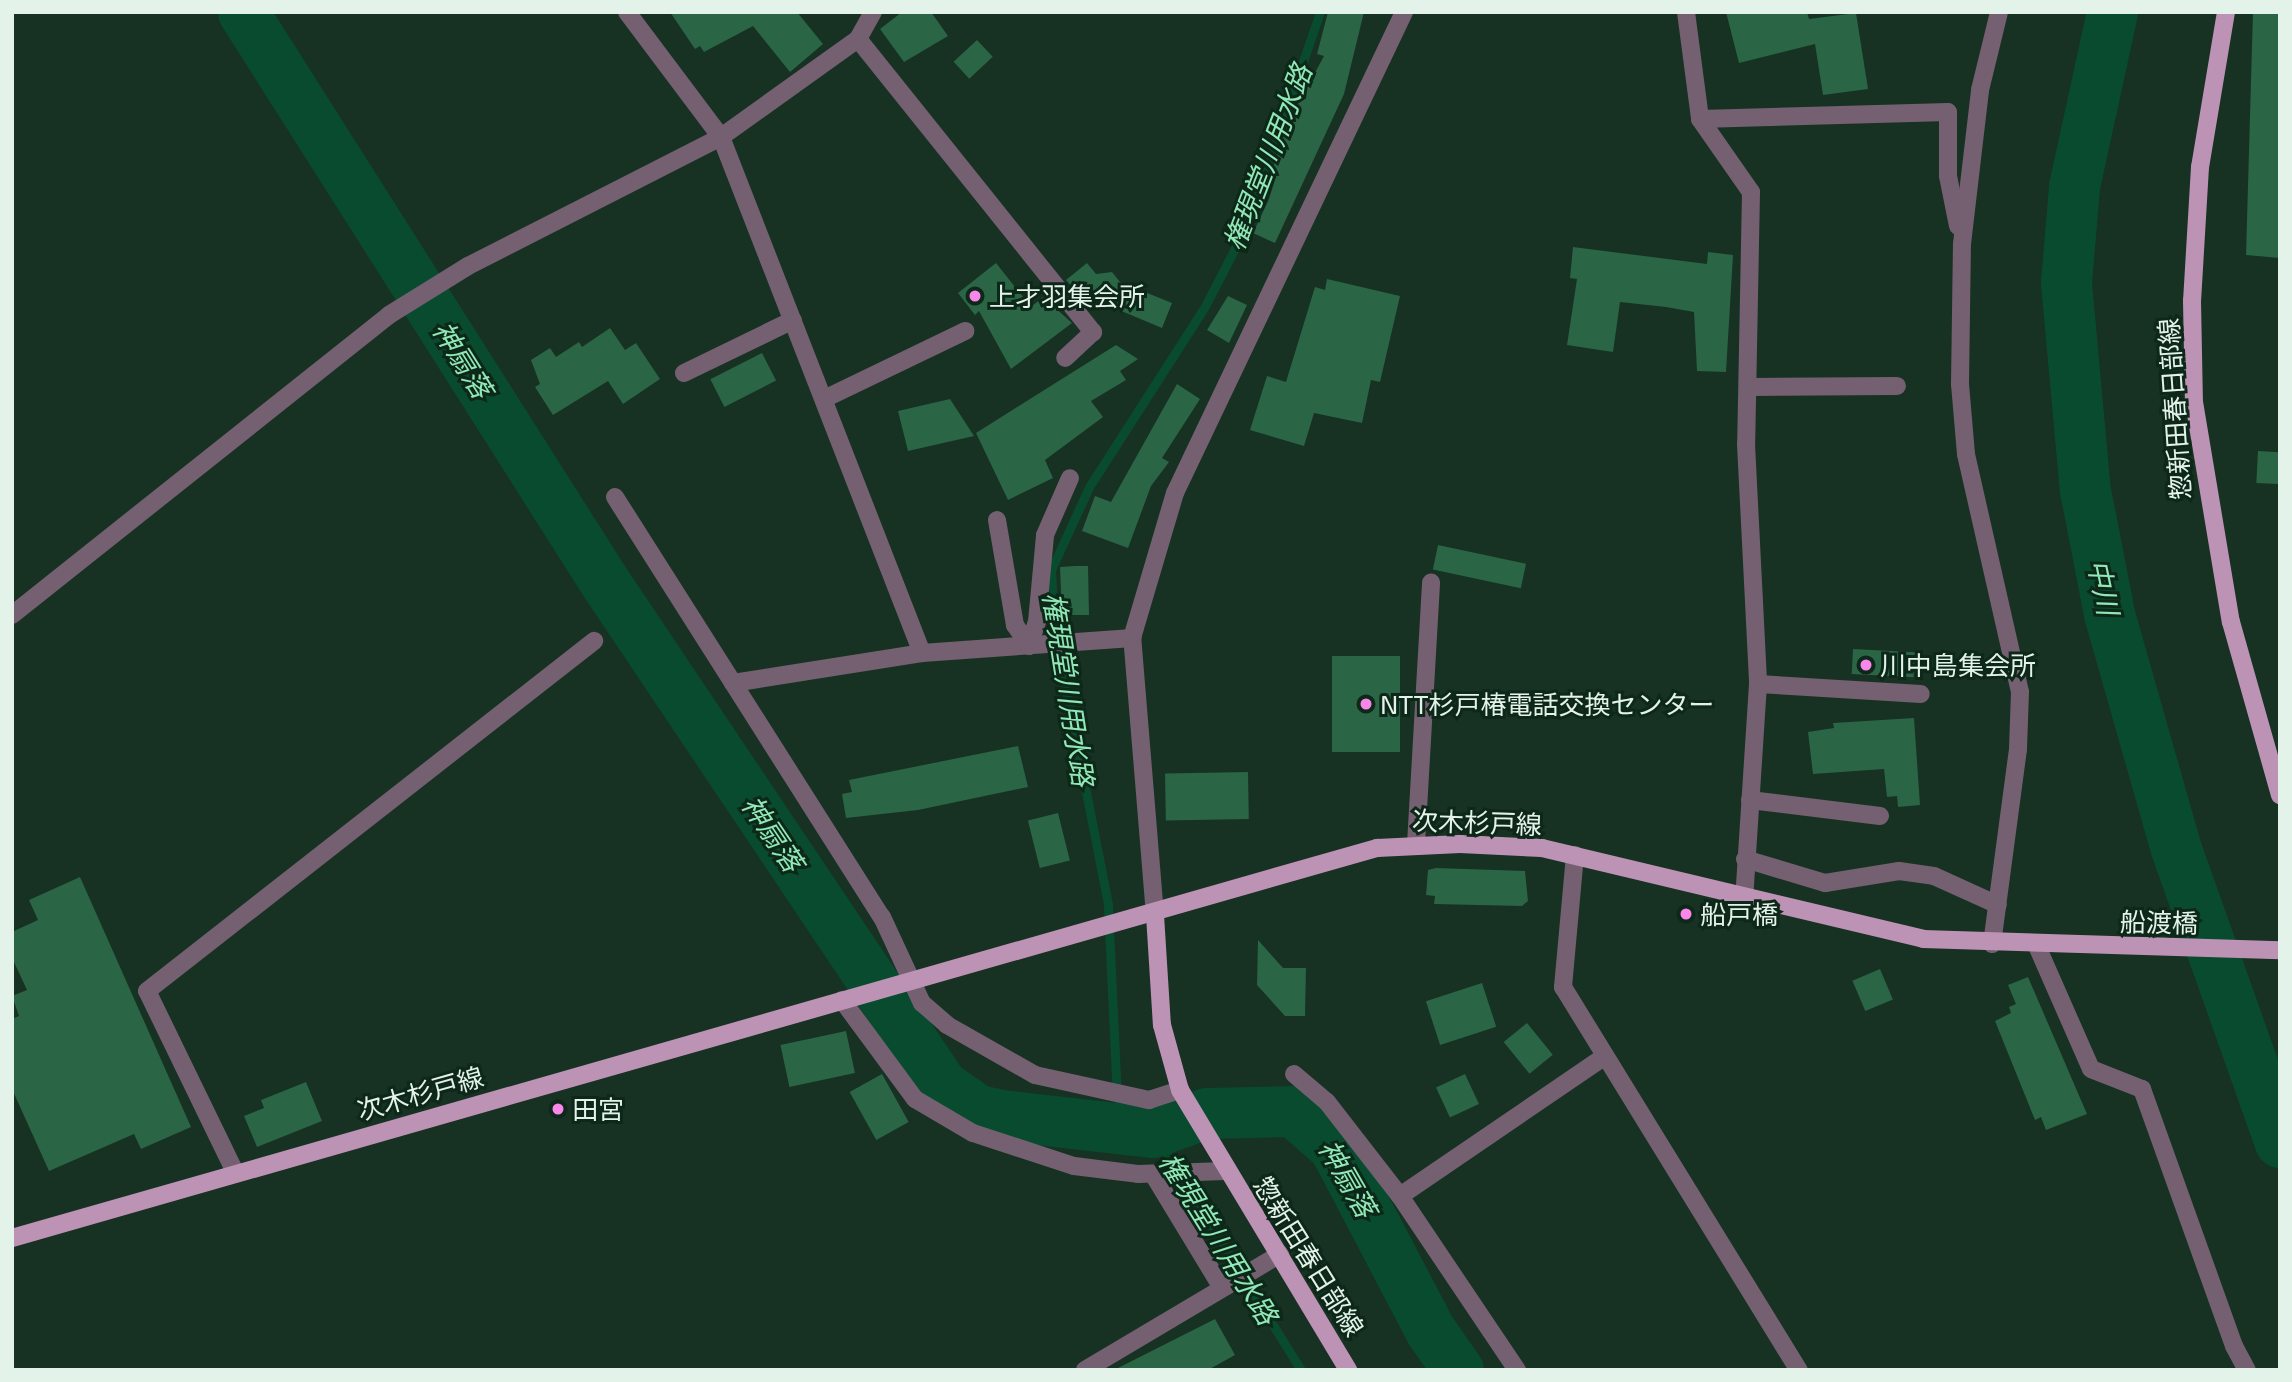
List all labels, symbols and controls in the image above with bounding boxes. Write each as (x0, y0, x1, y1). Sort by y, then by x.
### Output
water label: 権現堂川用水路 (1216, 59, 1318, 255)
place label: 上才羽集会所 (989, 280, 1145, 312)
marker: 上才羽集会所 (967, 288, 983, 304)
water label: 神扇落 (426, 314, 500, 404)
street label: 惣新田春日部線 (2152, 317, 2196, 501)
water label: 中川 (2082, 556, 2126, 618)
water label: 権現堂川用水路 (1037, 590, 1101, 788)
place label: 川中島集会所 (1880, 649, 2036, 681)
marker: 川中島集会所 (1858, 657, 1874, 673)
place label: NTT杉戸椿電話交換センター (1380, 688, 1715, 720)
marker: NTT杉戸椿電話交換センター (1358, 696, 1374, 712)
water label: 神扇落 (736, 789, 810, 877)
street label: 次木杉戸線 (1411, 804, 1543, 840)
place label: 船戸橋 (1700, 898, 1778, 930)
marker: 船戸橋 (1678, 906, 1694, 922)
street label: 船渡橋 (2120, 906, 2198, 938)
street label: 次木杉戸線 (353, 1060, 487, 1126)
place label: 田宮 (572, 1093, 624, 1125)
marker: 田宮 (550, 1101, 566, 1117)
water label: 神扇落 (1312, 1133, 1384, 1223)
water label: 権現堂川用水路 (1153, 1146, 1285, 1330)
street label: 惣新田春日部線 (1248, 1171, 1370, 1341)

